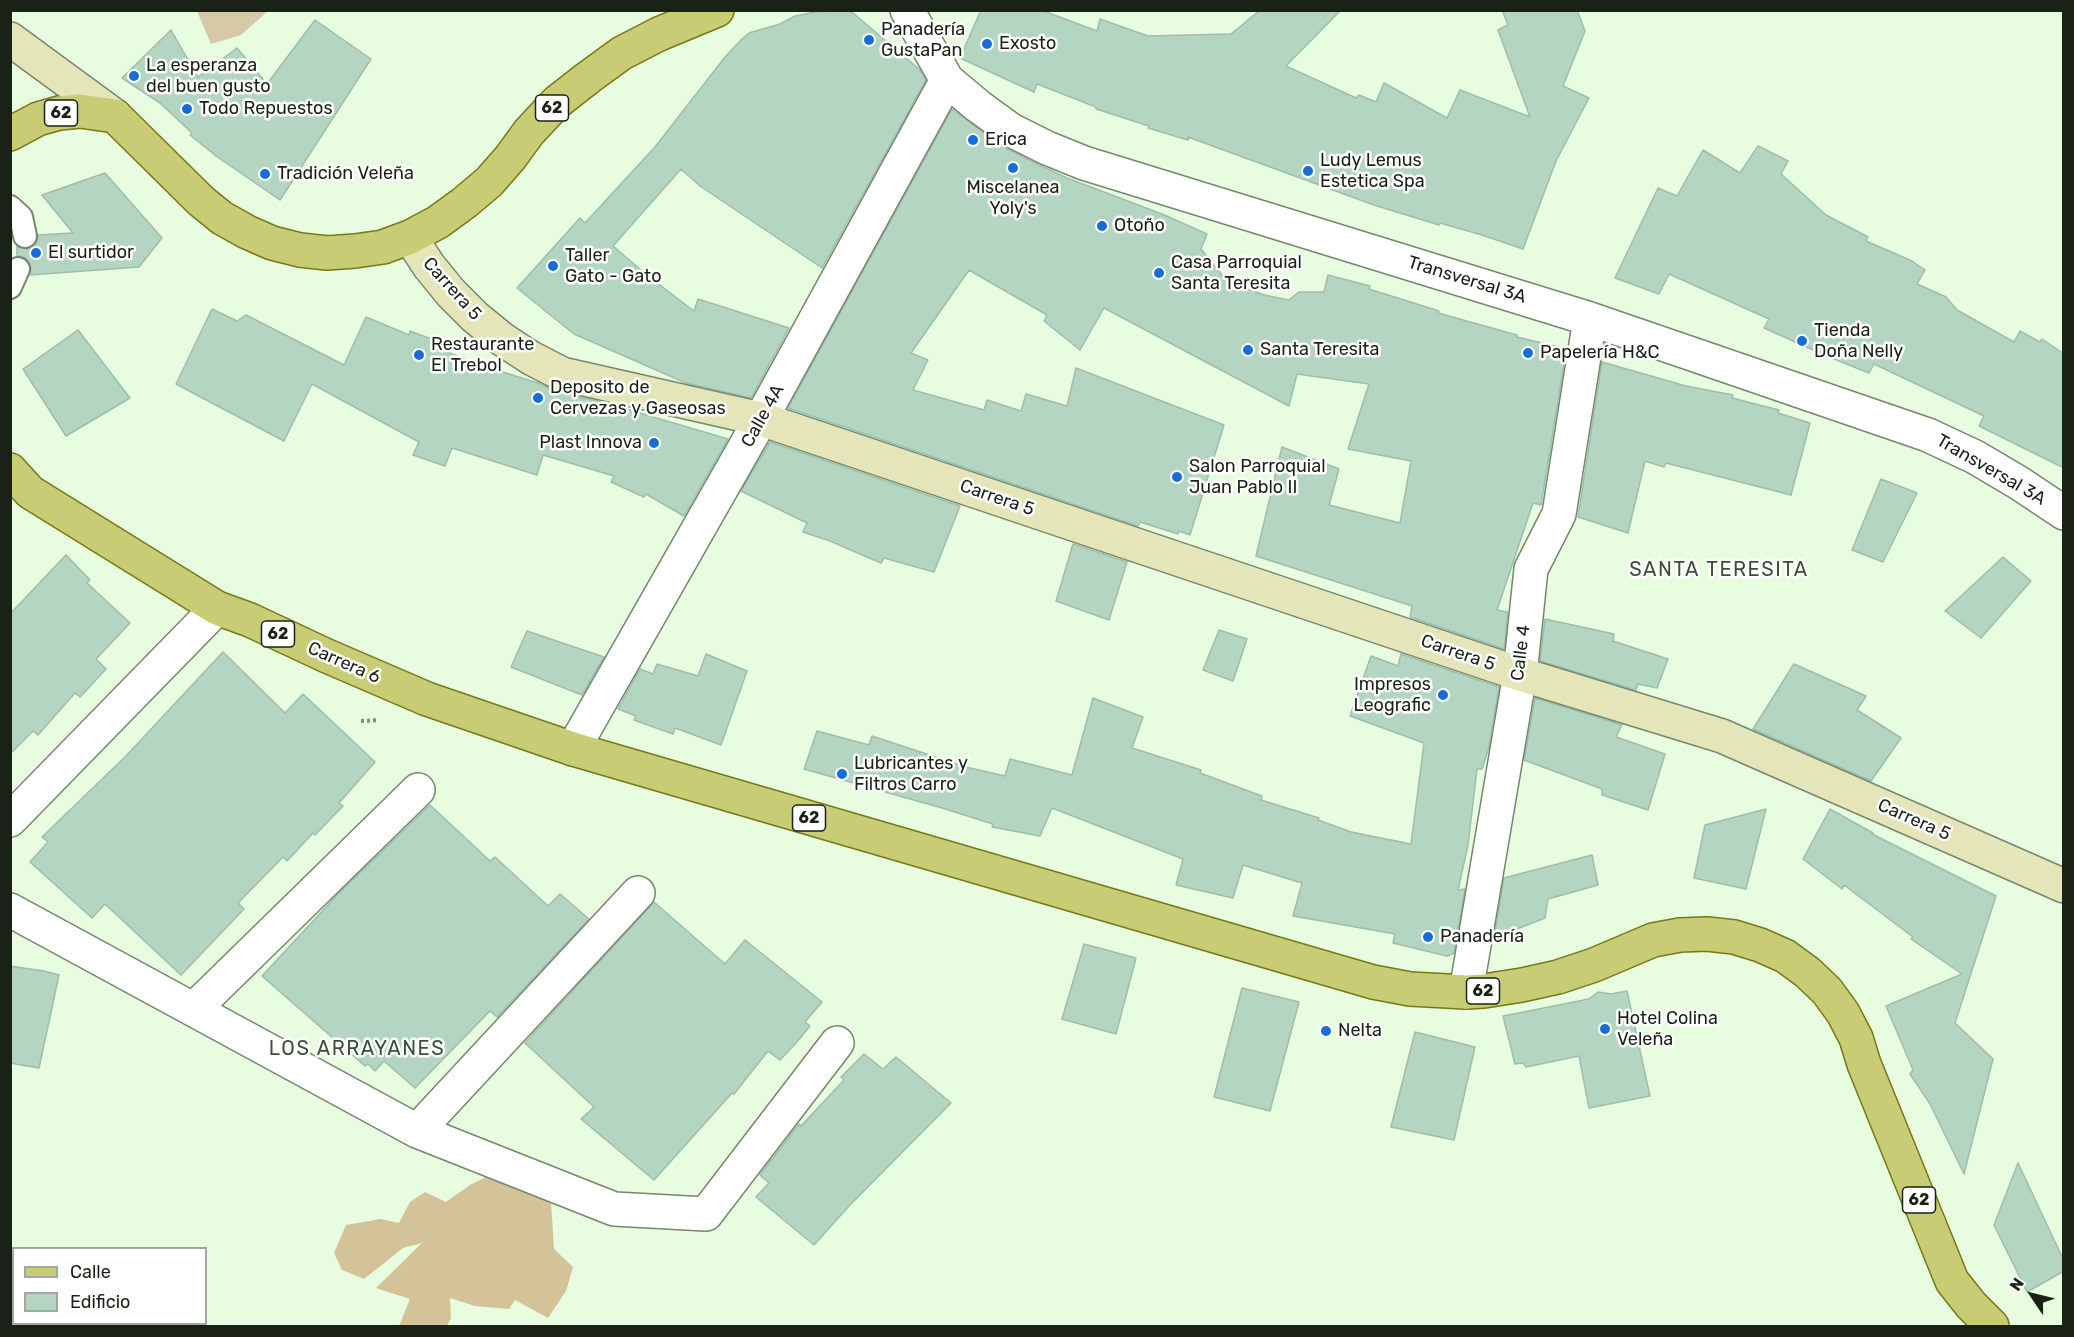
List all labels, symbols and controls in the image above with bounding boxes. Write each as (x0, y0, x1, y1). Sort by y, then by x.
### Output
place label: Panadería GustaPan (881, 19, 965, 62)
marker: Panadería GustaPan (862, 33, 876, 47)
place label: Exosto (999, 33, 1056, 55)
marker: Exosto (980, 37, 994, 51)
place label: La esperanza del buen gusto (146, 55, 271, 98)
marker: La esperanza del buen gusto (127, 69, 141, 83)
road number: 62 (536, 95, 568, 121)
place label: Todo Repuestos (199, 98, 333, 120)
road number: 62 (44, 100, 78, 126)
marker: Todo Repuestos (180, 102, 194, 116)
place label: Erica (985, 129, 1027, 151)
marker: Erica (966, 133, 980, 147)
place label: Ludy Lemus Estetica Spa (1320, 150, 1425, 192)
marker: Miscelanea Yoly's (1006, 161, 1020, 175)
place label: Tradición Veleña (277, 163, 414, 185)
marker: Ludy Lemus Estetica Spa (1301, 164, 1315, 178)
marker: Tradición Veleña (258, 167, 272, 181)
place label: Miscelanea Yoly's (966, 177, 1060, 219)
place label: Otoño (1114, 215, 1165, 237)
marker: Otoño (1095, 219, 1109, 233)
place label: El surtidor (48, 242, 134, 264)
place label: Taller Gato - Gato (565, 245, 661, 288)
marker: El surtidor (29, 246, 43, 260)
place label: Casa Parroquial Santa Teresita (1171, 252, 1302, 294)
street label: Transversal 3A (1405, 252, 1529, 308)
street label: Carrera 5 (418, 253, 486, 325)
marker: Taller Gato - Gato (546, 259, 560, 273)
marker: Casa Parroquial Santa Teresita (1152, 266, 1166, 280)
place label: Tienda Doña Nelly (1814, 320, 1903, 362)
place label: Restaurante El Trebol (431, 334, 534, 376)
marker: Tienda Doña Nelly (1795, 334, 1809, 348)
place label: Santa Teresita (1260, 339, 1379, 361)
place label: Papelería H&C (1540, 342, 1659, 364)
marker: Santa Teresita (1241, 343, 1255, 357)
marker: Papelería H&C (1521, 346, 1535, 360)
marker: Restaurante El Trebol (412, 348, 426, 362)
place label: Deposito de Cervezas y Gaseosas (550, 377, 726, 420)
street label: Calle 4A (737, 381, 789, 451)
marker: Deposito de Cervezas y Gaseosas (531, 391, 545, 405)
street label: Transversal 3A (1932, 430, 2050, 510)
place label: Plast Innova (539, 432, 642, 454)
marker: Plast Innova (647, 436, 661, 450)
place label: Salon Parroquial Juan Pablo II (1189, 456, 1326, 498)
marker: Salon Parroquial Juan Pablo II (1170, 470, 1184, 484)
street label: Carrera 5 (957, 475, 1037, 521)
district label: SANTA TERESITA (1629, 558, 1809, 582)
road number: 62 (262, 621, 294, 647)
street label: Calle 4 (1507, 624, 1535, 682)
street label: Carrera 5 (1418, 630, 1498, 676)
street label: Carrera 6 (304, 637, 384, 689)
place label: Impresos Leografic (1354, 674, 1431, 716)
marker: Impresos Leografic (1436, 688, 1450, 702)
place label: Lubricantes y Filtros Carro (854, 753, 968, 795)
marker: Lubricantes y Filtros Carro (835, 767, 849, 781)
street label: Carrera 5 (1874, 794, 1954, 846)
road number: 62 (792, 805, 826, 831)
place label: Panadería (1440, 926, 1524, 948)
marker: Panadería (1421, 930, 1435, 944)
road number: 62 (1466, 978, 1500, 1004)
place label: Hotel Colina Veleña (1617, 1008, 1718, 1050)
place label: Nelta (1338, 1020, 1382, 1042)
marker: Hotel Colina Veleña (1598, 1022, 1612, 1036)
marker: Nelta (1319, 1024, 1333, 1038)
district label: LOS ARRAYANES (269, 1037, 445, 1061)
road number: 62 (1902, 1187, 1936, 1213)
legend (12, 1247, 207, 1325)
text: Calle (70, 1261, 111, 1283)
north arrow (2002, 1265, 2062, 1325)
text: N (2006, 1274, 2028, 1295)
text: Edificio (70, 1291, 130, 1313)

